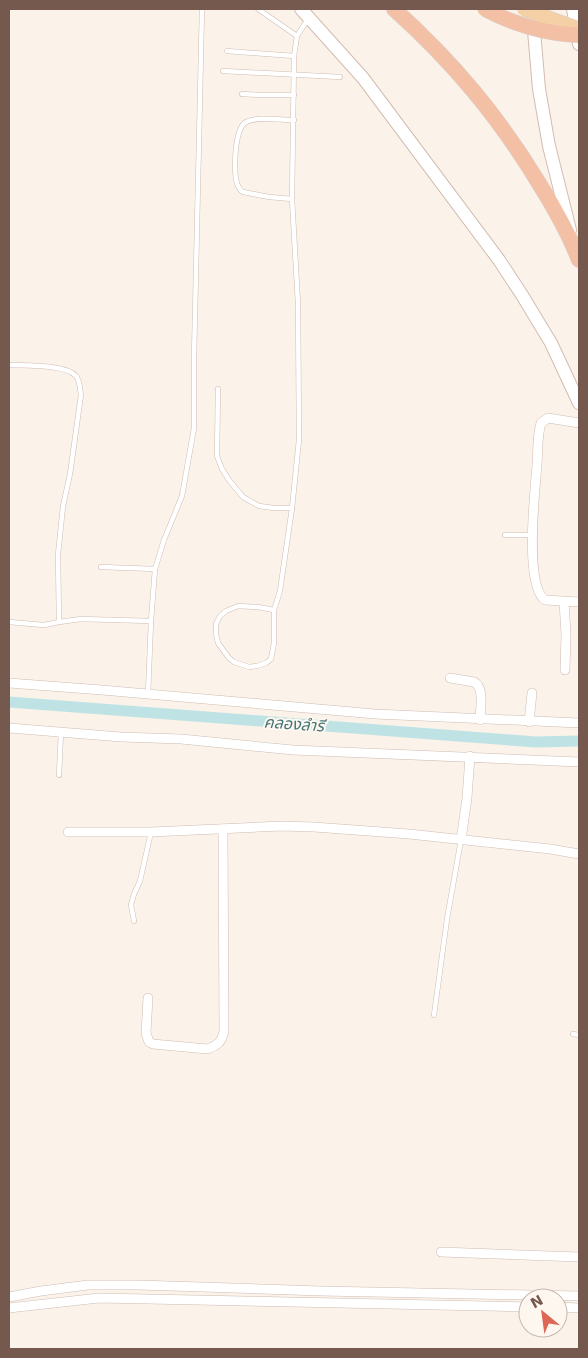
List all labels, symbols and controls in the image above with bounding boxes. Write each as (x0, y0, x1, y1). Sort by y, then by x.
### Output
water label: คลองลำรี (263, 712, 327, 736)
north arrow (518, 1288, 568, 1338)
text: N (528, 1292, 546, 1311)

